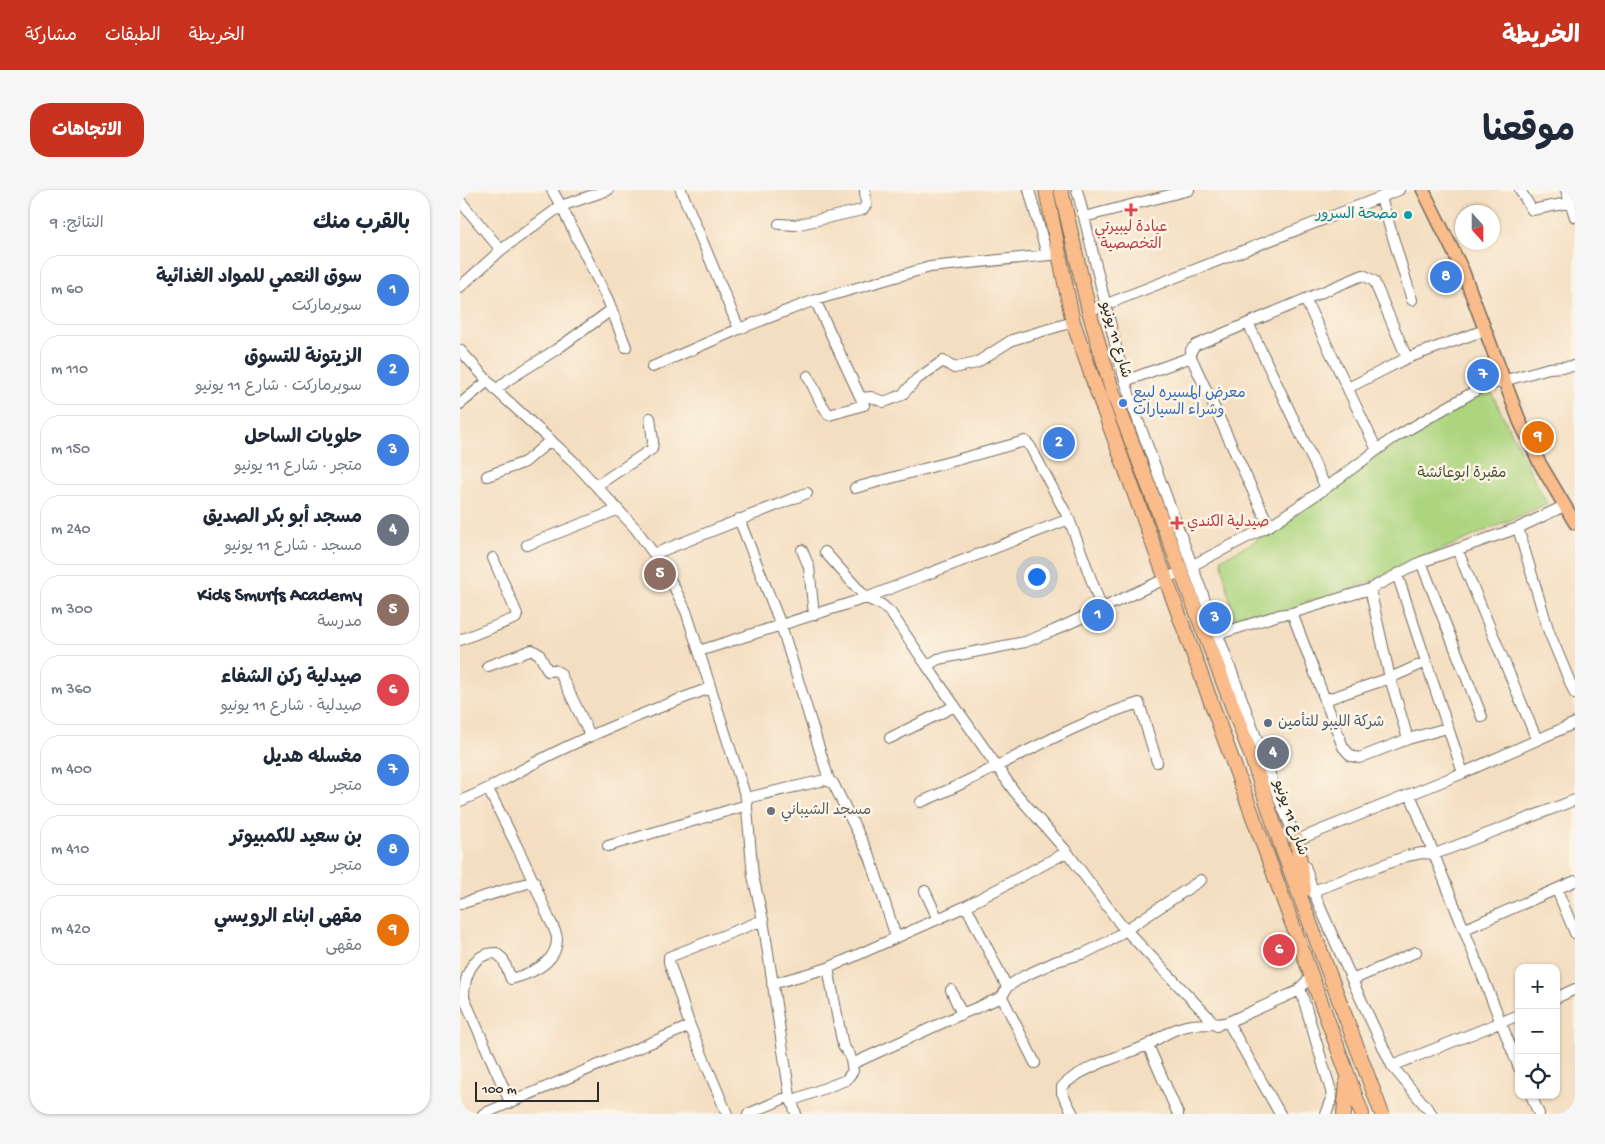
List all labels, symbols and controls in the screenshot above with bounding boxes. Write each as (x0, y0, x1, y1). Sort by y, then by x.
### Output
text: الخريطة (1502, 23, 1580, 52)
text: مشاركة (25, 26, 77, 47)
text: الطبقات (105, 26, 161, 47)
text: الخريطة (189, 26, 245, 47)
button: الاتجاهات (30, 103, 144, 157)
text: موقعنا (1482, 113, 1575, 154)
marker: عيادة ليبيرتي التخصصية (1124, 203, 1138, 217)
north arrow (1455, 205, 1500, 250)
place label: مصحة السرور (1315, 206, 1398, 224)
marker: مصحة السرور (1402, 209, 1414, 221)
text: بالقرب منك (313, 212, 410, 237)
text: النتائج: 9 (50, 215, 104, 234)
place label: عيادة ليبيرتي التخصصية (1095, 219, 1167, 254)
pin: 8 (1430, 258, 1462, 296)
text: سوق النعمي للمواد الغذائية (156, 267, 362, 290)
text: 60 m (51, 281, 83, 300)
text: 1 (390, 281, 396, 300)
text: سوبرماركت (292, 298, 362, 317)
street label: شارع 11 يونيو (1095, 299, 1134, 380)
text: الزيتونة للتسوق (244, 347, 362, 370)
pin: 7 (1467, 356, 1499, 394)
text: 110 m (51, 361, 88, 380)
text: 2 (389, 361, 397, 380)
text: سوبرماركت · شارع 11 يونيو (195, 378, 362, 397)
place label: معرض المسيره لبيع وشراء السيارات (1133, 385, 1246, 420)
marker: معرض المسيره لبيع وشراء السيارات (1117, 397, 1129, 409)
pin: 9 (1522, 418, 1554, 456)
pin: 2 (1043, 424, 1075, 462)
text: حلويات الساحل (244, 427, 362, 450)
text: 150 m (51, 441, 90, 460)
text: 3 (389, 441, 397, 460)
text: متجر · شارع 11 يونيو (234, 458, 362, 477)
park label: مقبرة ابوعائشة (1418, 465, 1507, 483)
text: مسجد أبو بكر الصديق (203, 507, 362, 530)
place label: صيدلية الكندي (1187, 514, 1269, 532)
marker: صيدلية الكندي (1171, 517, 1183, 529)
text: 240 m (51, 521, 91, 540)
text: 4 (389, 521, 397, 540)
text: مسجد · شارع 11 يونيو (224, 538, 362, 557)
pin: 5 (644, 555, 676, 593)
your location (1024, 564, 1050, 590)
text: Kids Smurfs Academy (198, 585, 362, 608)
pin: 1 (1082, 596, 1114, 634)
pin: 3 (1199, 599, 1231, 637)
text: 300 m (51, 601, 93, 620)
text: 5 (389, 601, 397, 620)
text: مدرسة (317, 614, 362, 633)
text: صيدلية ركن الشفاء (221, 667, 362, 690)
text: 360 m (51, 681, 92, 700)
text: 6 (389, 681, 397, 700)
text: صيدلية · شارع 11 يونيو (221, 698, 362, 717)
place label: شركة الليبو للتأمين (1278, 712, 1384, 732)
marker: شركة الليبو للتأمين (1262, 717, 1274, 729)
pin: 4 (1257, 734, 1289, 772)
text: مغسله هديل (263, 747, 362, 770)
text: 400 m (51, 761, 92, 780)
text: 7 (389, 761, 397, 780)
street label: شارع 11 يونيو (1268, 777, 1311, 858)
text: متجر (331, 778, 362, 797)
place label: مسجد الشيباني (781, 802, 871, 822)
marker: مسجد الشيباني (765, 805, 777, 817)
text: بن سعيد للكمبيوتر (230, 827, 362, 850)
text: 410 m (51, 841, 89, 860)
text: 8 (389, 841, 397, 860)
text: متجر (331, 858, 362, 877)
text: مقهى ابناء الرويسي (214, 907, 362, 930)
text: 420 m (51, 921, 91, 940)
text: 9 (389, 921, 397, 940)
pin: 6 (1263, 931, 1295, 969)
text: مقهى (325, 938, 362, 957)
map controls (1515, 964, 1560, 1099)
button: + (1515, 964, 1560, 1009)
button: − (1515, 1009, 1560, 1054)
button: locate (1515, 1054, 1560, 1099)
scale bar (475, 1079, 599, 1102)
text: 100 m (482, 1082, 517, 1099)

